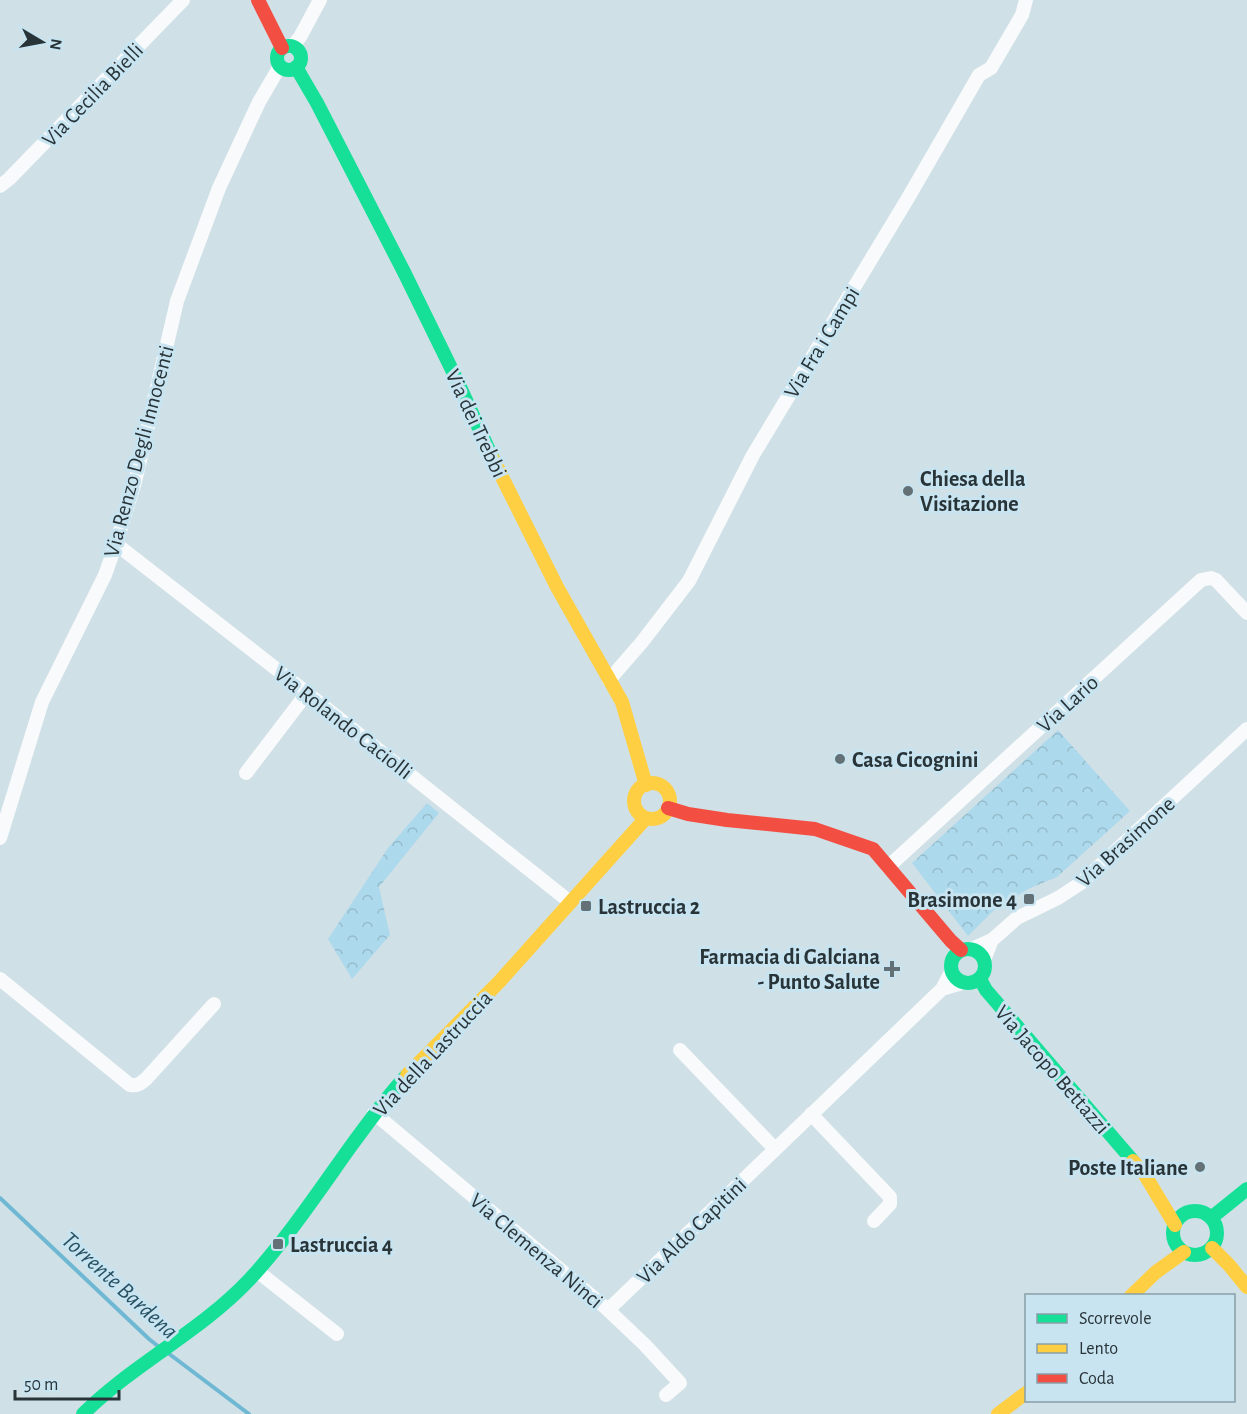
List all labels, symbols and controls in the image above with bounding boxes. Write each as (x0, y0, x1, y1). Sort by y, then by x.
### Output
north arrow (12, 12, 72, 72)
text: N (47, 38, 65, 51)
street label: Via Cecilia Bielli (38, 39, 147, 151)
street label: Via Fra i Campi (780, 283, 864, 402)
street label: Via Renzo Degli Innocenti (100, 343, 178, 559)
street label: Via dei Trebbi (441, 366, 511, 481)
place label: Chiesa della Visitazione (920, 468, 1026, 515)
marker: Chiesa della Visitazione (901, 484, 915, 498)
street label: Via Rolando Caciolli (270, 662, 417, 783)
street label: Via Lario (1033, 671, 1102, 737)
place label: Casa Cicognini (852, 749, 979, 771)
marker: Casa Cicognini (833, 752, 847, 766)
street label: Via Brasimone (1072, 792, 1179, 891)
place label: Brasimone 4 (907, 889, 1017, 911)
marker: Brasimone 4 (1022, 892, 1036, 906)
place label: Lastruccia 2 (598, 896, 700, 918)
marker: Lastruccia 2 (579, 899, 593, 913)
place label: Farmacia di Galciana - Punto Salute (699, 946, 880, 993)
marker: Farmacia di Galciana - Punto Salute (885, 962, 899, 976)
street label: Via della Lastruccia (369, 987, 496, 1121)
street label: Via Jacopo Bettazzi (991, 1001, 1114, 1138)
place label: Poste Italiane (1068, 1157, 1188, 1179)
marker: Poste Italiane (1193, 1160, 1207, 1174)
street label: Via Aldo Capitini (633, 1173, 751, 1288)
street label: Via Clemenza Ninci (466, 1189, 607, 1313)
water label: Torrente Bardena (57, 1228, 182, 1344)
place label: Lastruccia 4 (290, 1234, 393, 1256)
marker: Lastruccia 4 (271, 1237, 285, 1251)
legend (1025, 1294, 1235, 1402)
text: Scorrevole (1079, 1310, 1152, 1328)
text: Lento (1079, 1340, 1118, 1358)
scale bar (15, 1363, 118, 1401)
text: Coda (1079, 1370, 1114, 1388)
text: 50 m (24, 1376, 58, 1394)

